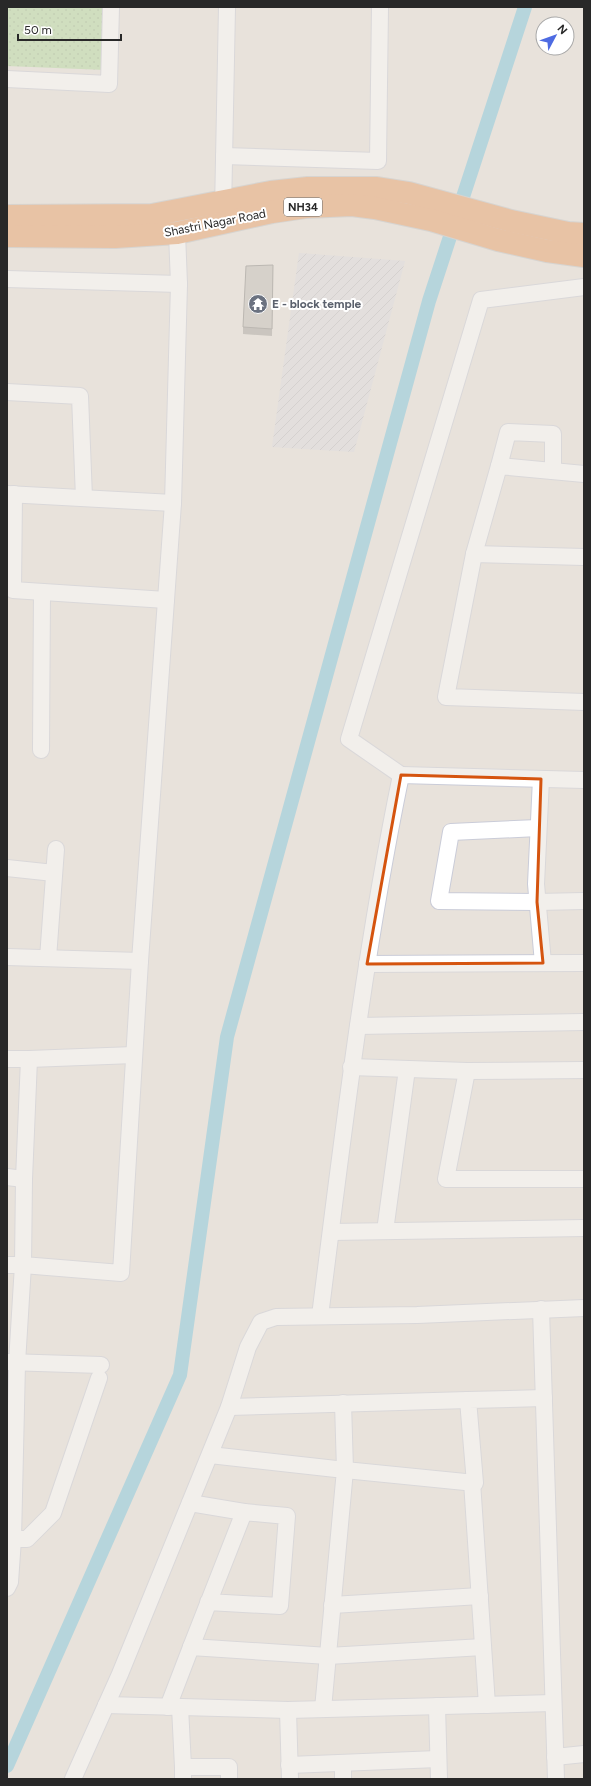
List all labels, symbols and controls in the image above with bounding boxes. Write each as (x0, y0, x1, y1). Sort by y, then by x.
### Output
scale bar (18, 16, 121, 42)
north arrow (535, 16, 575, 56)
text: N (554, 22, 570, 37)
text: 50 m (24, 23, 52, 37)
road number: NH34 (284, 198, 322, 216)
street label: Shastri Nagar Road (163, 206, 267, 240)
temple icon: E - block temple (247, 293, 269, 315)
place label: E - block temple (272, 297, 362, 311)

